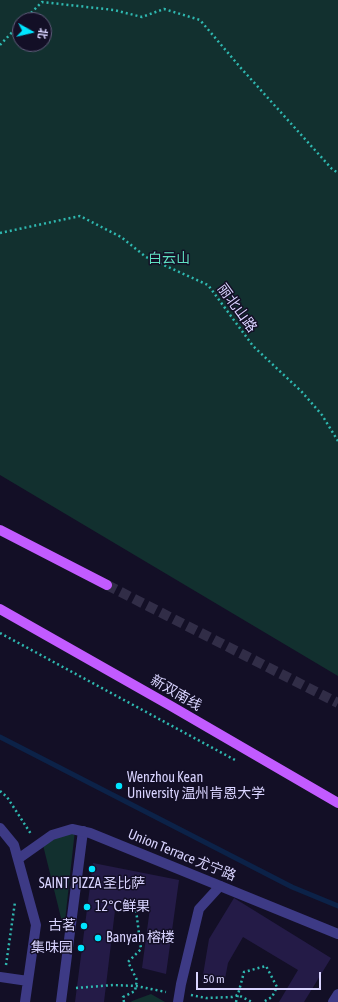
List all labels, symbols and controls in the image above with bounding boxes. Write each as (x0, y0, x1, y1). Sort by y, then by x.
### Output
north arrow (12, 12, 52, 52)
text: 北 (36, 27, 50, 40)
park label: 白云山 (148, 251, 190, 267)
street label: 丽北山路 (214, 280, 260, 336)
street label: 新双南线 (148, 672, 204, 714)
place label: Wenzhou Kean University 温州肯恩大学 (127, 770, 265, 802)
marker: Wenzhou Kean University 温州肯恩大学 (114, 781, 124, 791)
street label: Union Terrace 尤宁路 (125, 826, 239, 884)
marker: SAINT PIZZA 圣比萨 (87, 864, 97, 874)
place label: SAINT PIZZA 圣比萨 (39, 876, 145, 892)
place label: 12℃鲜果 (95, 899, 150, 915)
marker: 12℃鲜果 (82, 902, 92, 912)
place label: 古茗 (48, 918, 76, 934)
marker: 古茗 (79, 921, 89, 931)
place label: Banyan 榕楼 (106, 930, 175, 946)
marker: Banyan 榕楼 (93, 933, 103, 943)
place label: 集味园 (31, 940, 73, 956)
marker: 集味园 (76, 943, 86, 953)
scale bar (198, 964, 323, 990)
text: 50 m (203, 972, 225, 986)

